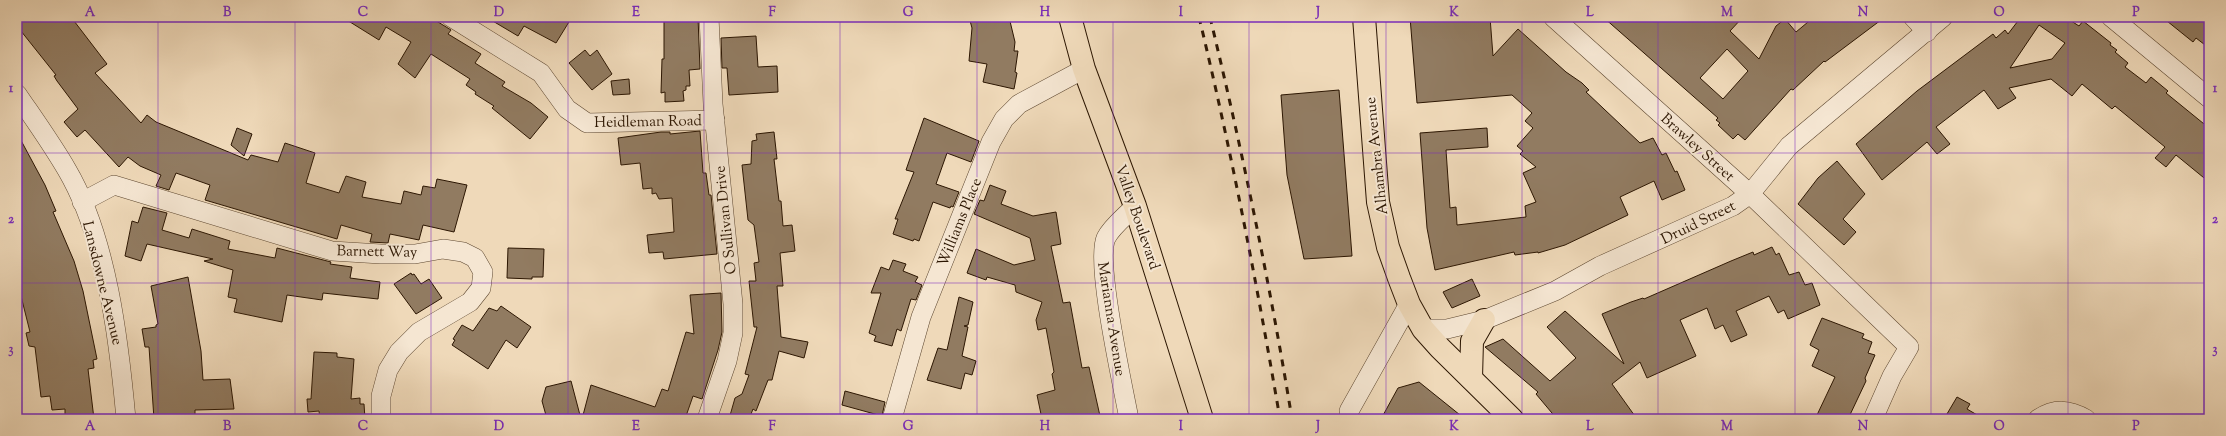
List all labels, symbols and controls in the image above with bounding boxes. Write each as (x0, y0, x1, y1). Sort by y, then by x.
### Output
text: A (85, 4, 96, 22)
text: B (223, 4, 232, 22)
text: C (358, 4, 368, 22)
text: D (494, 4, 504, 22)
text: E (632, 4, 640, 22)
text: F (768, 4, 776, 22)
text: G (903, 4, 914, 22)
text: H (1040, 4, 1051, 22)
text: I (1179, 4, 1184, 22)
text: J (1315, 4, 1320, 22)
text: K (1449, 4, 1459, 22)
text: L (1586, 4, 1594, 22)
text: M (1721, 4, 1733, 22)
text: N (1858, 4, 1869, 22)
text: O (1993, 4, 2005, 22)
text: P (2132, 4, 2140, 22)
text: 1 (9, 80, 14, 98)
text: 1 (2213, 80, 2218, 98)
street label: Alhambra Avenue (1361, 96, 1394, 216)
street label: Brawley Street (1655, 109, 1739, 187)
street label: Heidleman Road (594, 111, 703, 134)
street label: Valley Boulevard (1109, 162, 1165, 273)
street label: O Sullivan Drive (710, 165, 743, 275)
street label: Williams Place (933, 175, 988, 270)
street label: Druid Street (1658, 196, 1740, 250)
text: 2 (8, 211, 15, 229)
text: 2 (2212, 211, 2219, 229)
street label: Lansdowne Avenue (76, 219, 127, 348)
street label: Barnett Way (336, 241, 418, 264)
street label: Marianna Avenue (1091, 261, 1130, 378)
text: 3 (8, 341, 14, 359)
text: 3 (2212, 341, 2218, 359)
text: A (85, 418, 96, 436)
text: B (223, 418, 232, 436)
text: C (358, 418, 368, 436)
text: D (494, 418, 504, 436)
text: E (632, 418, 640, 436)
text: F (768, 418, 776, 436)
text: G (903, 418, 914, 436)
text: H (1040, 418, 1051, 436)
text: I (1179, 418, 1184, 436)
text: J (1315, 418, 1320, 436)
text: K (1449, 418, 1459, 436)
text: L (1586, 418, 1594, 436)
text: M (1721, 418, 1733, 436)
text: N (1858, 418, 1869, 436)
text: O (1993, 418, 2005, 436)
text: P (2132, 418, 2140, 436)

